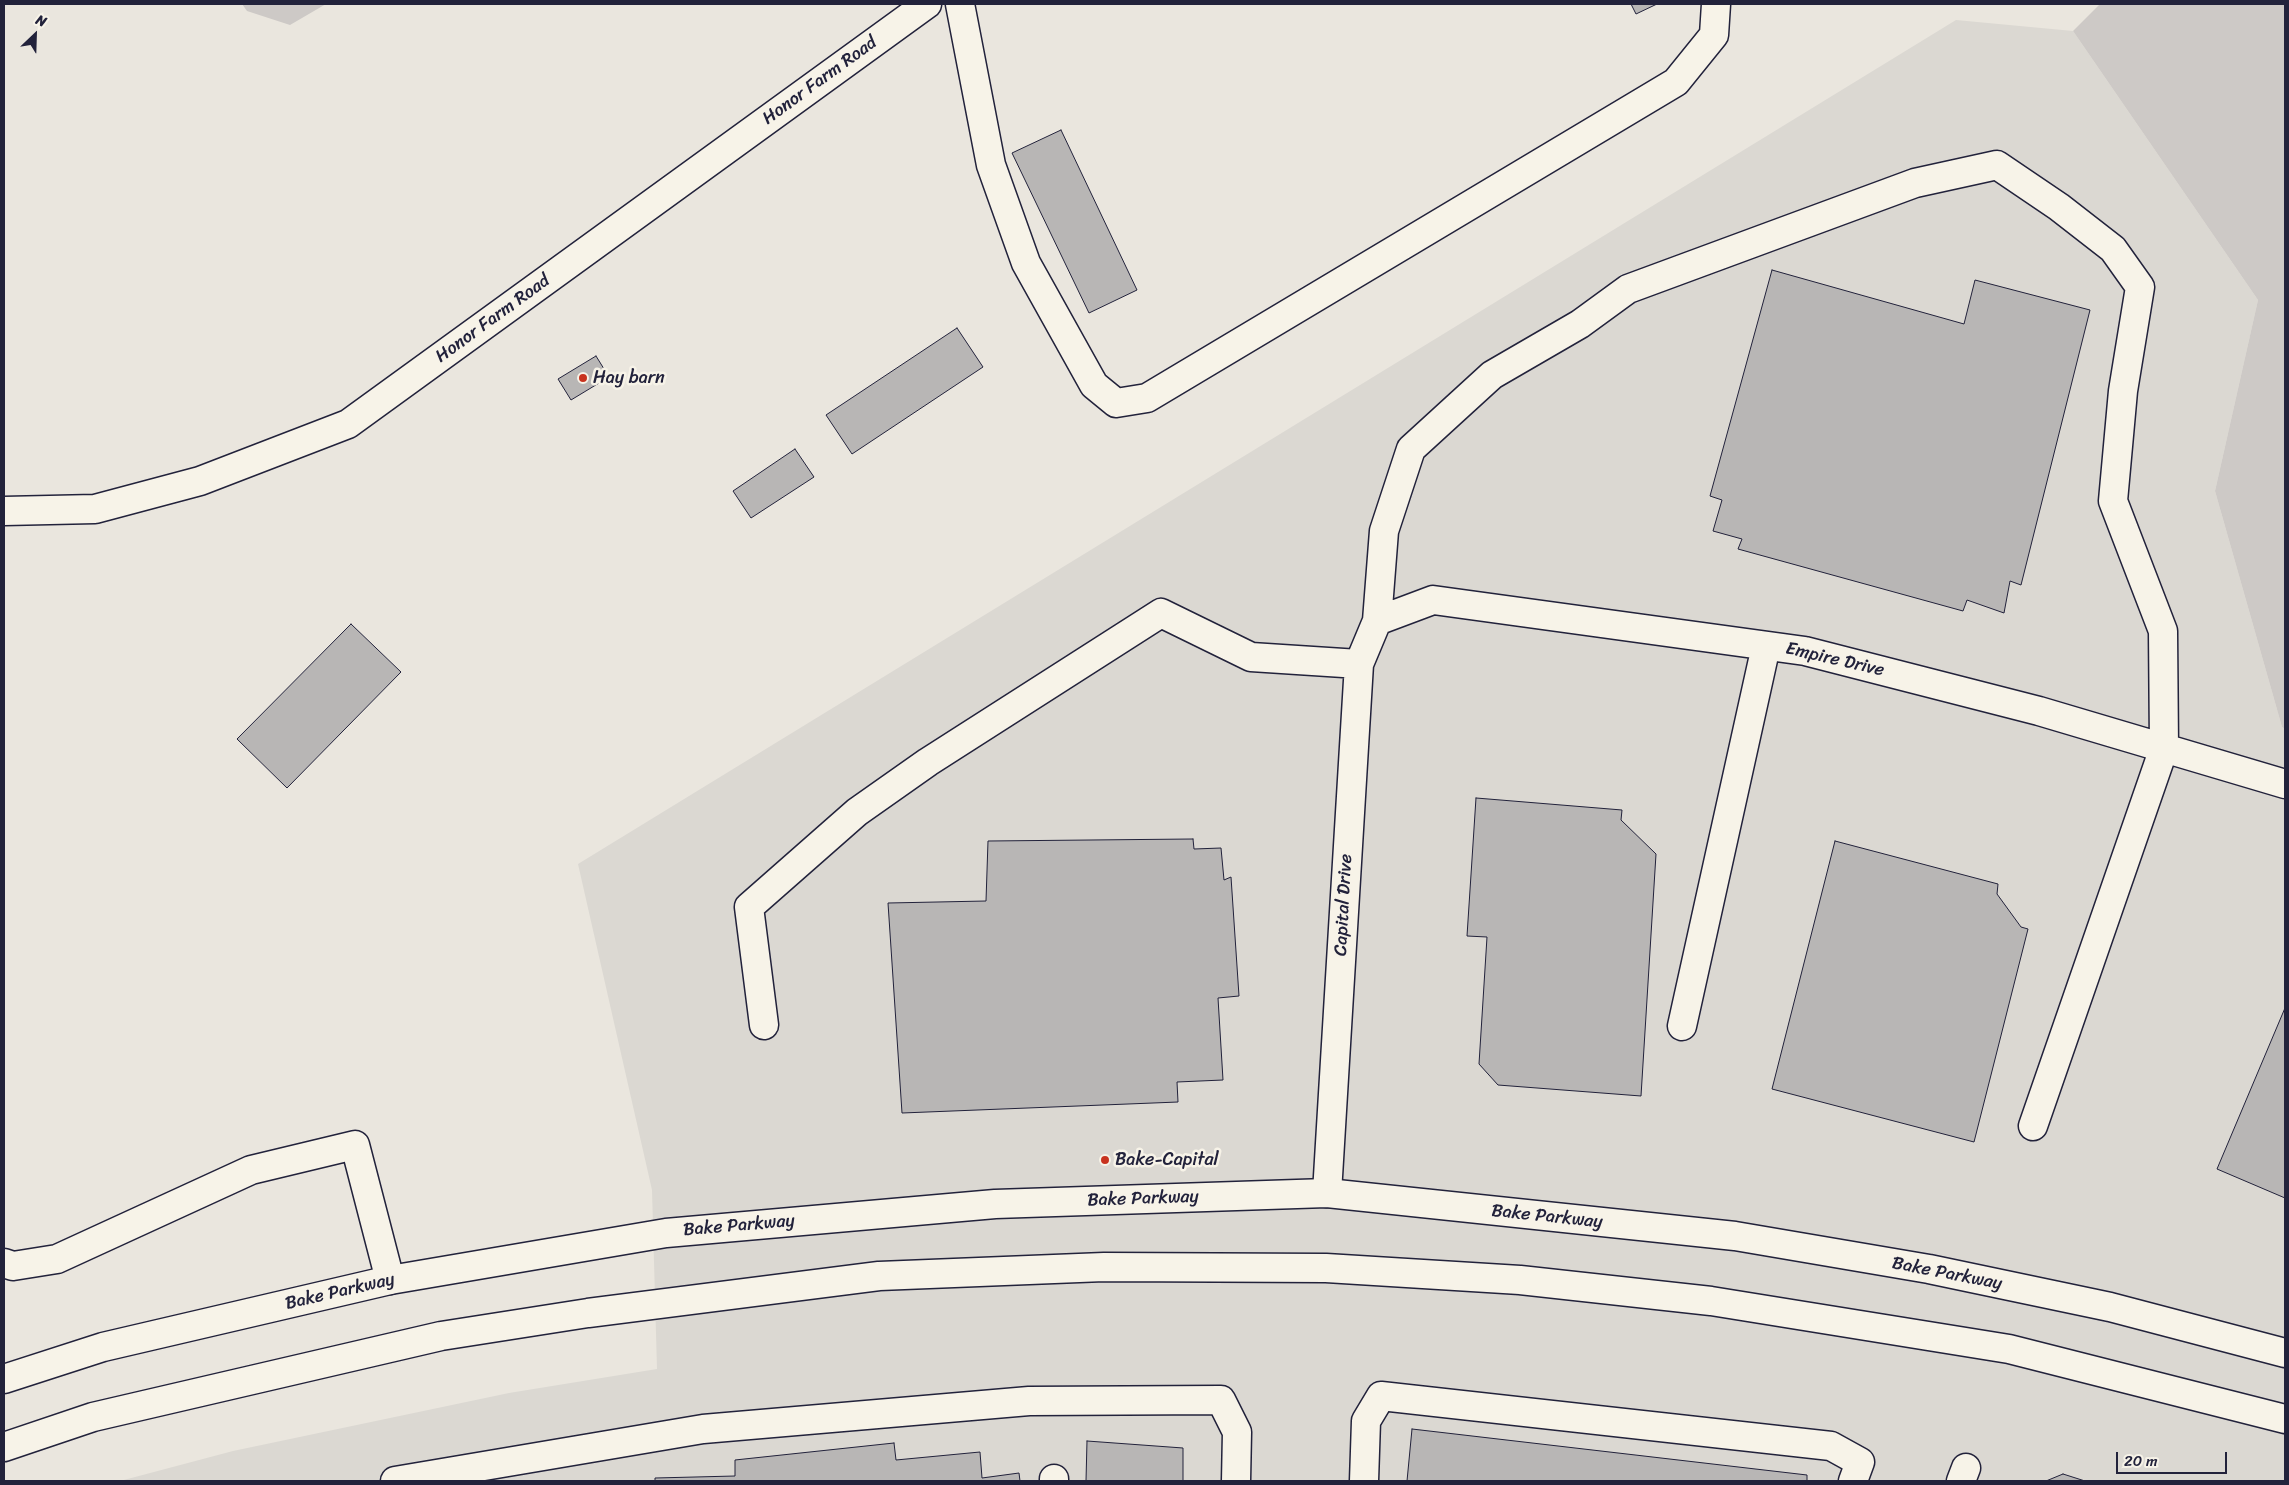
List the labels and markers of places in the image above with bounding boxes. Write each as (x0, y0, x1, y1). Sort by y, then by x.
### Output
place label: Hay barn (593, 367, 665, 389)
marker: Hay barn (577, 372, 589, 384)
place label: Bake-Capital (1115, 1149, 1219, 1171)
marker: Bake-Capital (1099, 1154, 1111, 1166)

